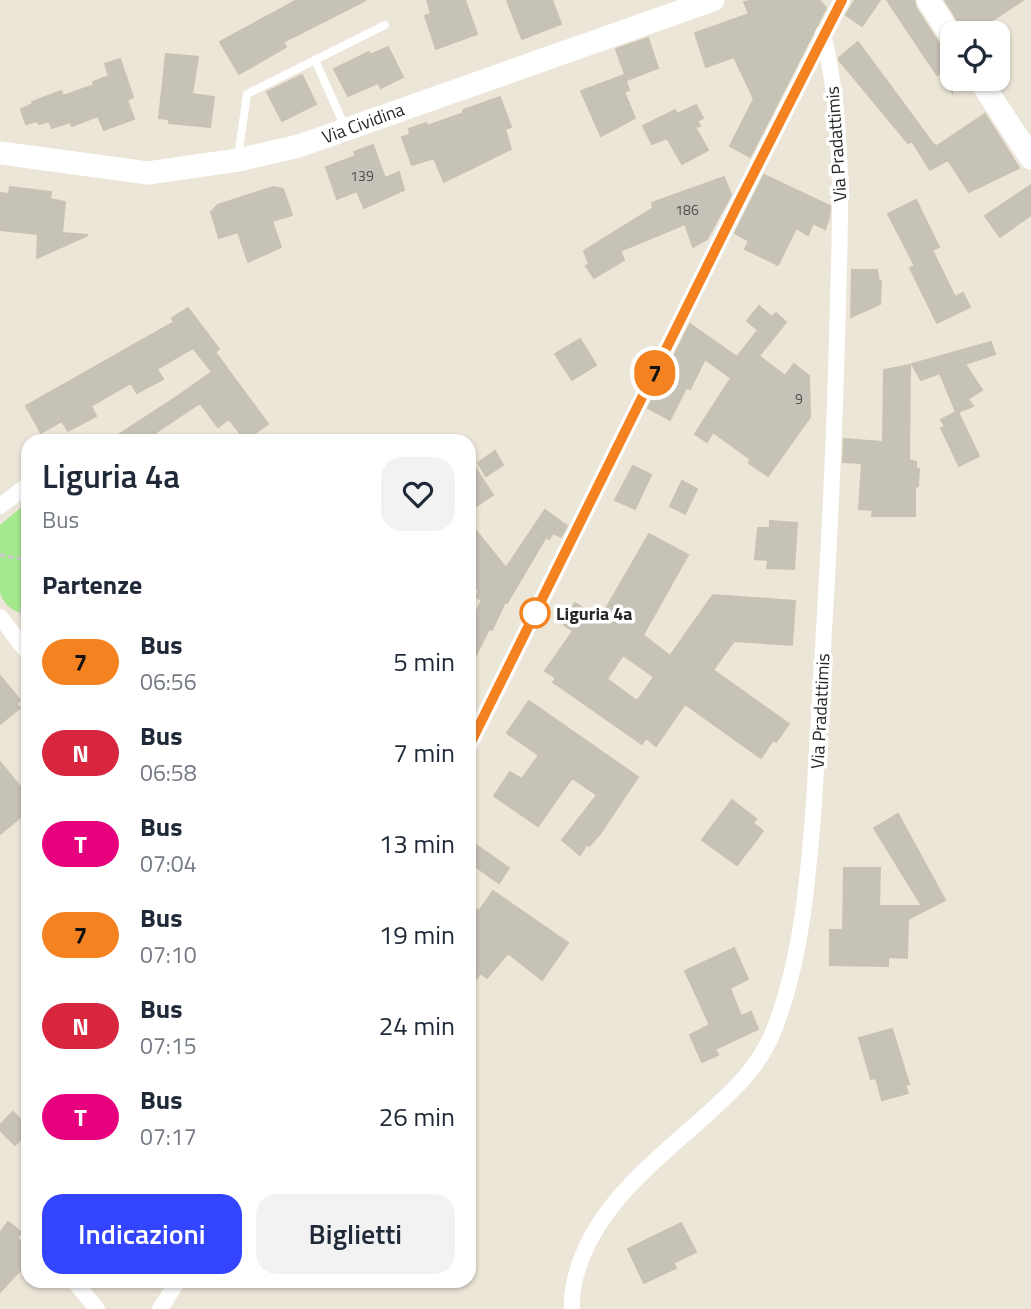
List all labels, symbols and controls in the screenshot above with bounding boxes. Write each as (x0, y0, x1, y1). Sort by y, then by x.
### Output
map controls (940, 21, 1010, 91)
button: locate (940, 21, 1010, 91)
street label: Via Pradattimis (818, 85, 854, 203)
street label: Via Cividina (318, 96, 408, 150)
house number: 139 (350, 165, 374, 186)
house number: 186 (675, 199, 699, 220)
line badge: 7 (632, 350, 678, 396)
text: 7 (648, 355, 662, 391)
house number: 9 (795, 388, 803, 409)
text: Liguria 4a (42, 451, 180, 501)
button: heart (381, 457, 455, 531)
text: Bus (42, 502, 79, 537)
text: Partenze (42, 565, 142, 604)
marker: Liguria 4a (520, 598, 550, 628)
place label: Liguria 4a (556, 600, 632, 627)
text: Bus (140, 625, 182, 664)
text: 5 min (393, 642, 455, 681)
text: 7 (74, 644, 87, 680)
street label: Via Pradattimis (803, 652, 837, 770)
text: 06:56 (140, 664, 197, 699)
text: Bus (140, 716, 182, 755)
text: 7 min (393, 733, 455, 772)
text: N (72, 735, 89, 771)
text: 06:58 (140, 755, 197, 790)
text: Bus (140, 807, 182, 846)
text: 13 min (379, 824, 455, 863)
text: T (74, 826, 87, 862)
text: 07:04 (140, 846, 197, 881)
text: Bus (140, 898, 182, 937)
text: 19 min (379, 915, 455, 954)
text: 7 (74, 917, 87, 953)
text: 07:10 (140, 937, 197, 972)
text: Bus (140, 989, 182, 1028)
text: 24 min (379, 1006, 455, 1045)
text: N (72, 1008, 89, 1044)
text: 07:15 (140, 1028, 197, 1063)
text: Bus (140, 1080, 182, 1119)
text: 26 min (379, 1097, 455, 1136)
text: T (74, 1099, 87, 1135)
text: 07:17 (140, 1119, 197, 1154)
button: Indicazioni (42, 1194, 242, 1274)
button: Biglietti (256, 1194, 455, 1274)

